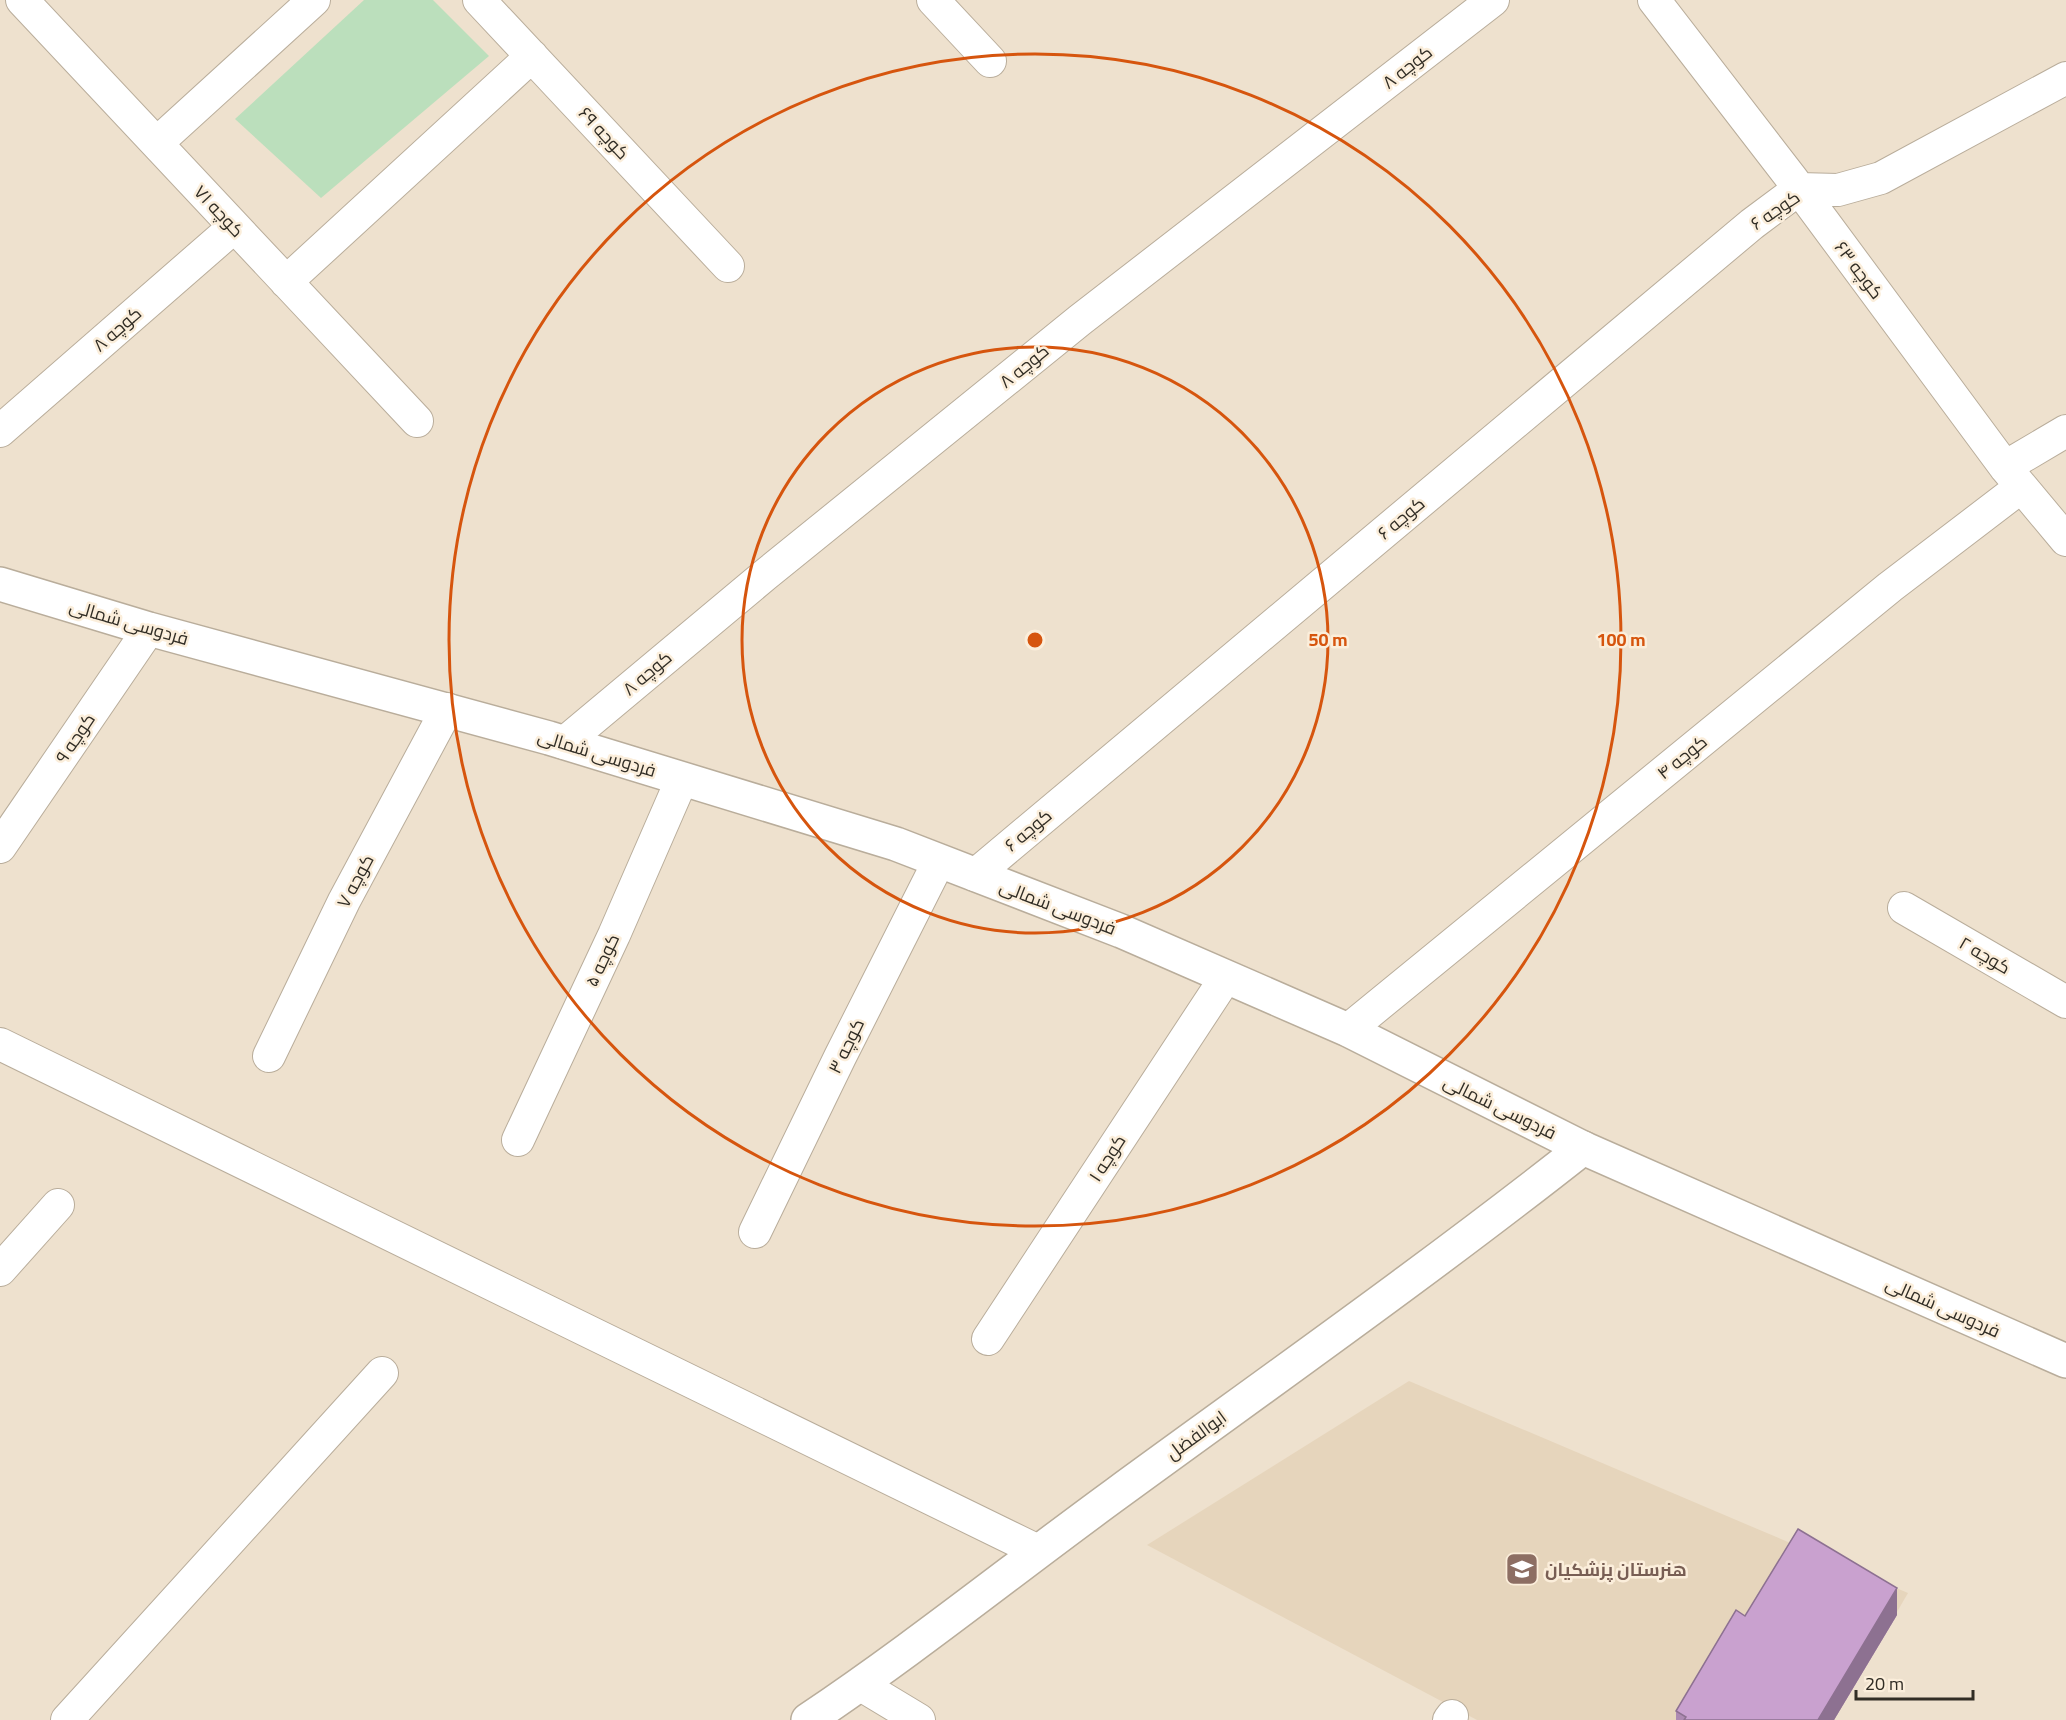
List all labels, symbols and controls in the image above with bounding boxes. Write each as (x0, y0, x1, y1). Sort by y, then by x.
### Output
street label: کوچه ۸ (1374, 36, 1440, 98)
street label: کوچه ۶۹ (570, 98, 638, 168)
street label: کوچه ۷۱ (186, 177, 252, 245)
street label: کوچه ۶ (1743, 181, 1807, 239)
street label: کوچه ۶۳ (1826, 233, 1892, 307)
street label: کوچه ۸ (85, 298, 149, 360)
street label: کوچه ۸ (991, 335, 1057, 397)
street label: کوچه ۶ (1369, 488, 1433, 548)
street label: فردوسی شمالی (65, 589, 193, 655)
text: 50 m (1308, 623, 1348, 656)
text: 100 m (1596, 623, 1646, 656)
centre of rings (1025, 630, 1045, 650)
street label: کوچه ۸ (614, 642, 680, 704)
street label: کوچه ۹ (46, 706, 104, 770)
street label: فردوسی شمالی (533, 719, 661, 787)
street label: کوچه ۴ (1649, 726, 1715, 788)
street label: کوچه ۶ (996, 800, 1060, 860)
street label: کوچه ۷ (327, 848, 383, 914)
street label: فردوسی شمالی (995, 870, 1121, 944)
street label: کوچه ۲ (1953, 927, 2017, 983)
street label: کوچه ۵ (575, 928, 629, 992)
street label: کوچه ۳ (818, 1013, 874, 1079)
street label: فردوسی شمالی (1438, 1065, 1562, 1149)
street label: کوچه ۱ (1079, 1127, 1135, 1189)
street label: فردوسی شمالی (1880, 1267, 2006, 1347)
street label: ابوالفضل (1158, 1401, 1234, 1469)
school or university icon: هنرستان پزشکیان (1504, 1551, 1540, 1587)
place label: هنرستان پزشکیان (1545, 1553, 1687, 1586)
scale bar (1856, 1663, 1973, 1701)
text: 20 m (1865, 1667, 1904, 1700)

